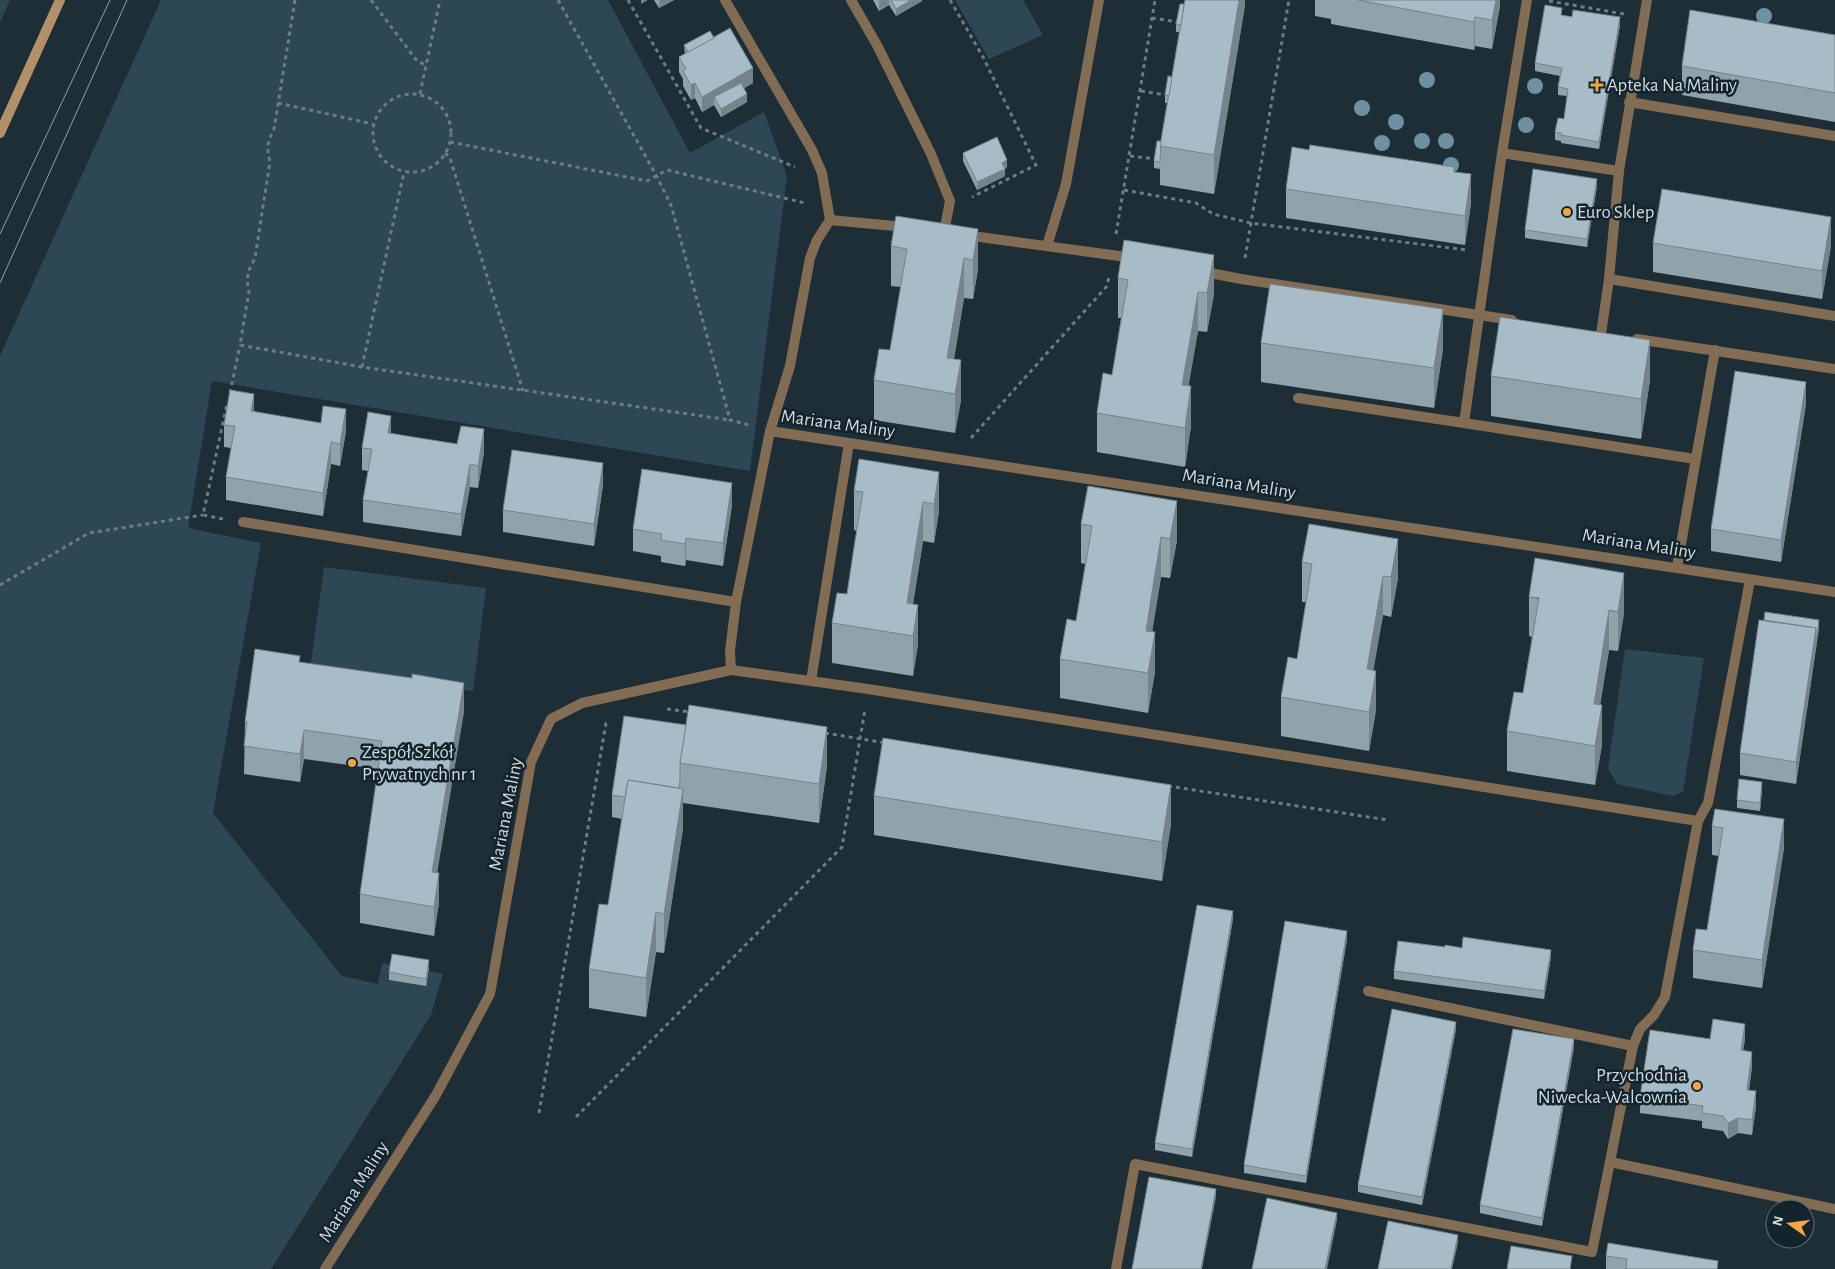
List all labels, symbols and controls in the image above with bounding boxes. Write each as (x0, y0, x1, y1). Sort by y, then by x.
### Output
place label: Apteka Na Maliny (1607, 76, 1737, 95)
marker: Apteka Na Maliny (1591, 79, 1603, 91)
place label: Euro Sklep (1577, 203, 1654, 222)
marker: Euro Sklep (1561, 206, 1573, 218)
street label: Mariana Maliny (780, 407, 896, 441)
street label: Mariana Maliny (1181, 466, 1297, 502)
street label: Mariana Maliny (1581, 526, 1697, 562)
place label: Zespół Szkół Prywatnych nr 1 (362, 743, 476, 784)
street label: Mariana Maliny (486, 756, 526, 872)
marker: Zespół Szkół Prywatnych nr 1 (346, 757, 358, 769)
place label: Przychodnia Niwecka-Walcownia (1538, 1066, 1687, 1107)
marker: Przychodnia Niwecka-Walcownia (1691, 1080, 1703, 1092)
street label: Mariana Maliny (316, 1138, 392, 1246)
north arrow (1765, 1199, 1815, 1249)
text: N (1770, 1215, 1786, 1228)

